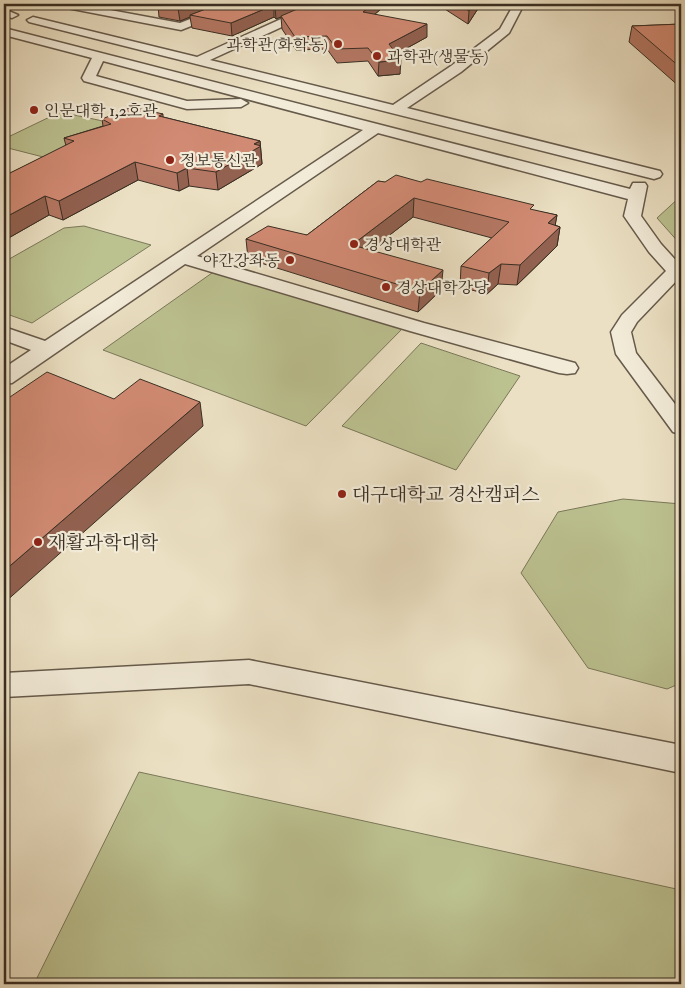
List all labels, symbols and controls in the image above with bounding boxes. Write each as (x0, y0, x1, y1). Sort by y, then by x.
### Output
place label: 과학관(화학동) (227, 35, 328, 55)
marker: 과학관(화학동) (332, 38, 344, 50)
place label: 과학관(생물동) (387, 47, 488, 67)
marker: 과학관(생물동) (371, 50, 383, 62)
place label: 인문대학 1,2호관 (44, 101, 158, 121)
marker: 인문대학 1,2호관 (28, 104, 40, 116)
place label: 정보통신관 (180, 151, 258, 171)
marker: 정보통신관 (164, 154, 176, 166)
place label: 경상대학관 (364, 235, 442, 255)
marker: 경상대학관 (348, 238, 360, 250)
place label: 야간강좌동 (203, 251, 281, 271)
marker: 야간강좌동 (284, 254, 296, 266)
place label: 경상대학강당 (396, 278, 489, 298)
marker: 경상대학강당 (380, 281, 392, 293)
place label: 대구대학교 경산캠퍼스 (352, 483, 540, 507)
marker: 대구대학교 경산캠퍼스 (336, 488, 348, 500)
place label: 재활과학대학 (48, 531, 159, 555)
marker: 재활과학대학 (32, 536, 44, 548)

